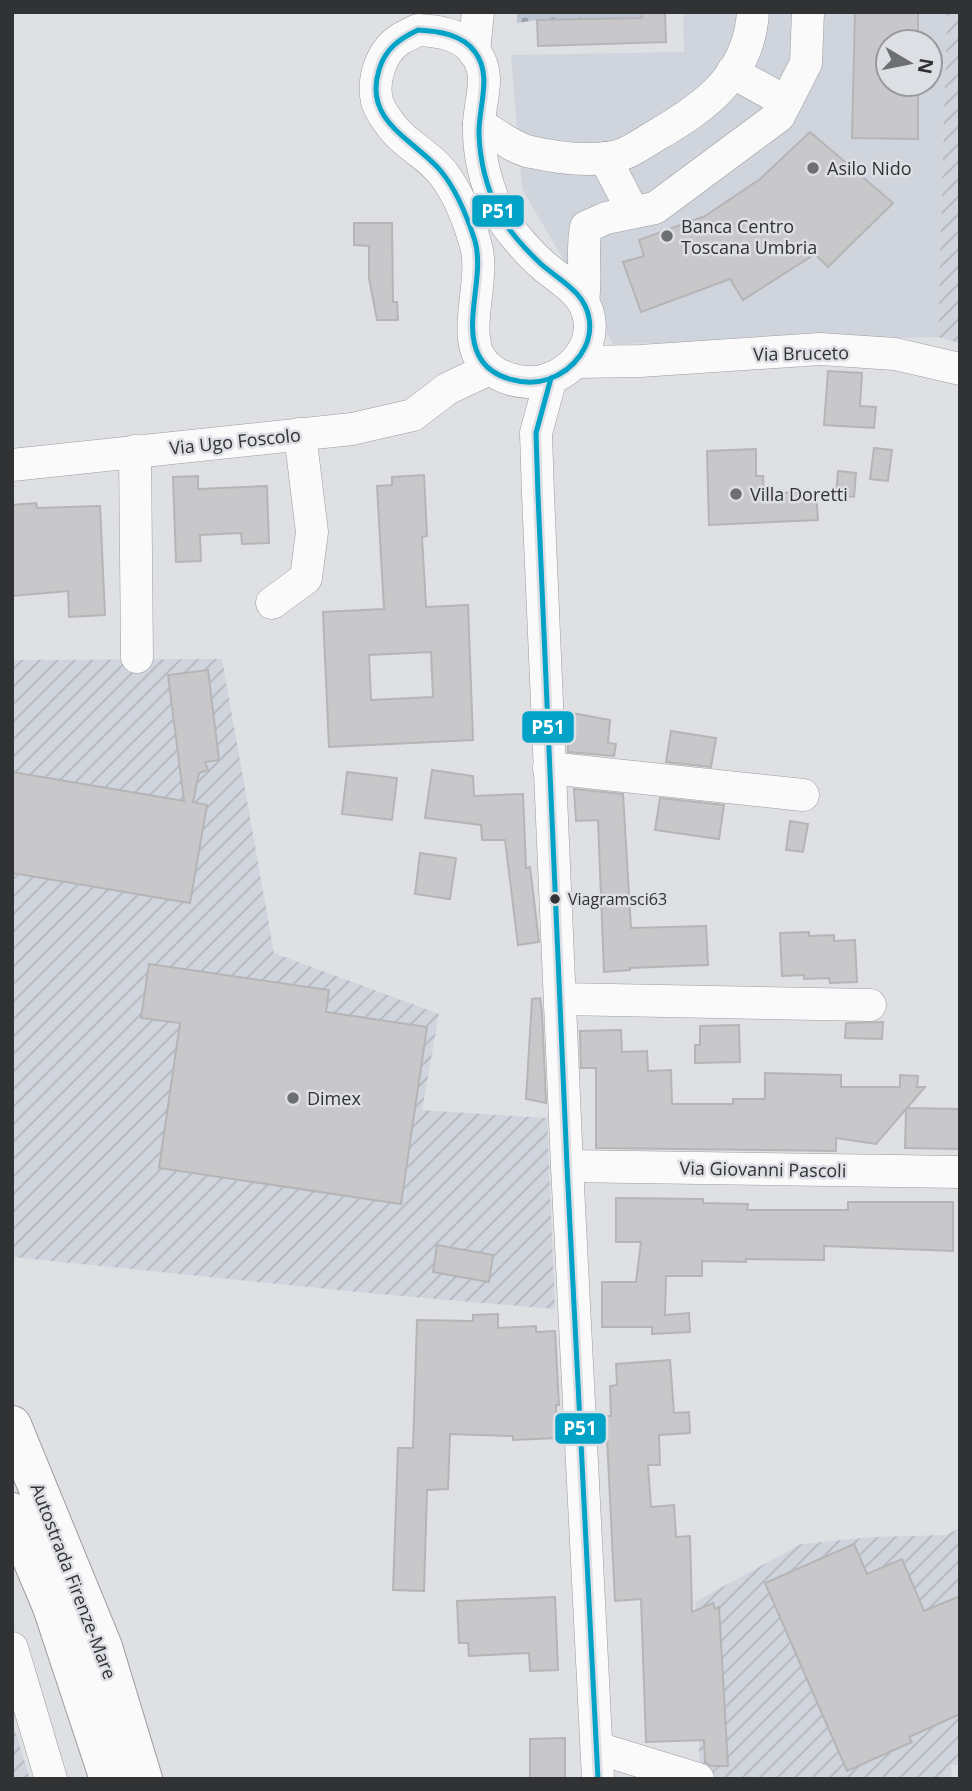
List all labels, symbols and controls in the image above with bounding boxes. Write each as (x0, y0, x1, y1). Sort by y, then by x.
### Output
north arrow (874, 28, 944, 98)
text: N (912, 56, 940, 76)
place label: Asilo Nido (827, 156, 912, 180)
marker: Asilo Nido (805, 160, 821, 176)
line badge: P51 (471, 194, 525, 228)
text: P51 (481, 198, 515, 224)
place label: Banca Centro Toscana Umbria (681, 214, 817, 259)
marker: Banca Centro Toscana Umbria (659, 228, 675, 244)
street label: Via Bruceto (753, 340, 849, 366)
street label: Via Ugo Foscolo (168, 422, 302, 460)
place label: Villa Doretti (750, 482, 848, 506)
marker: Villa Doretti (728, 486, 744, 502)
line badge: P51 (521, 710, 575, 744)
text: P51 (531, 714, 565, 740)
place label: Viagramsci63 (568, 888, 667, 910)
marker: Viagramsci63 (548, 892, 562, 906)
place label: Dimex (307, 1086, 361, 1110)
marker: Dimex (285, 1090, 301, 1106)
street label: Via Giovanni Pascoli (679, 1156, 847, 1182)
line badge: P51 (554, 1412, 607, 1445)
text: P51 (563, 1415, 597, 1441)
street label: Autostrada Firenze-Mare (26, 1480, 122, 1682)

